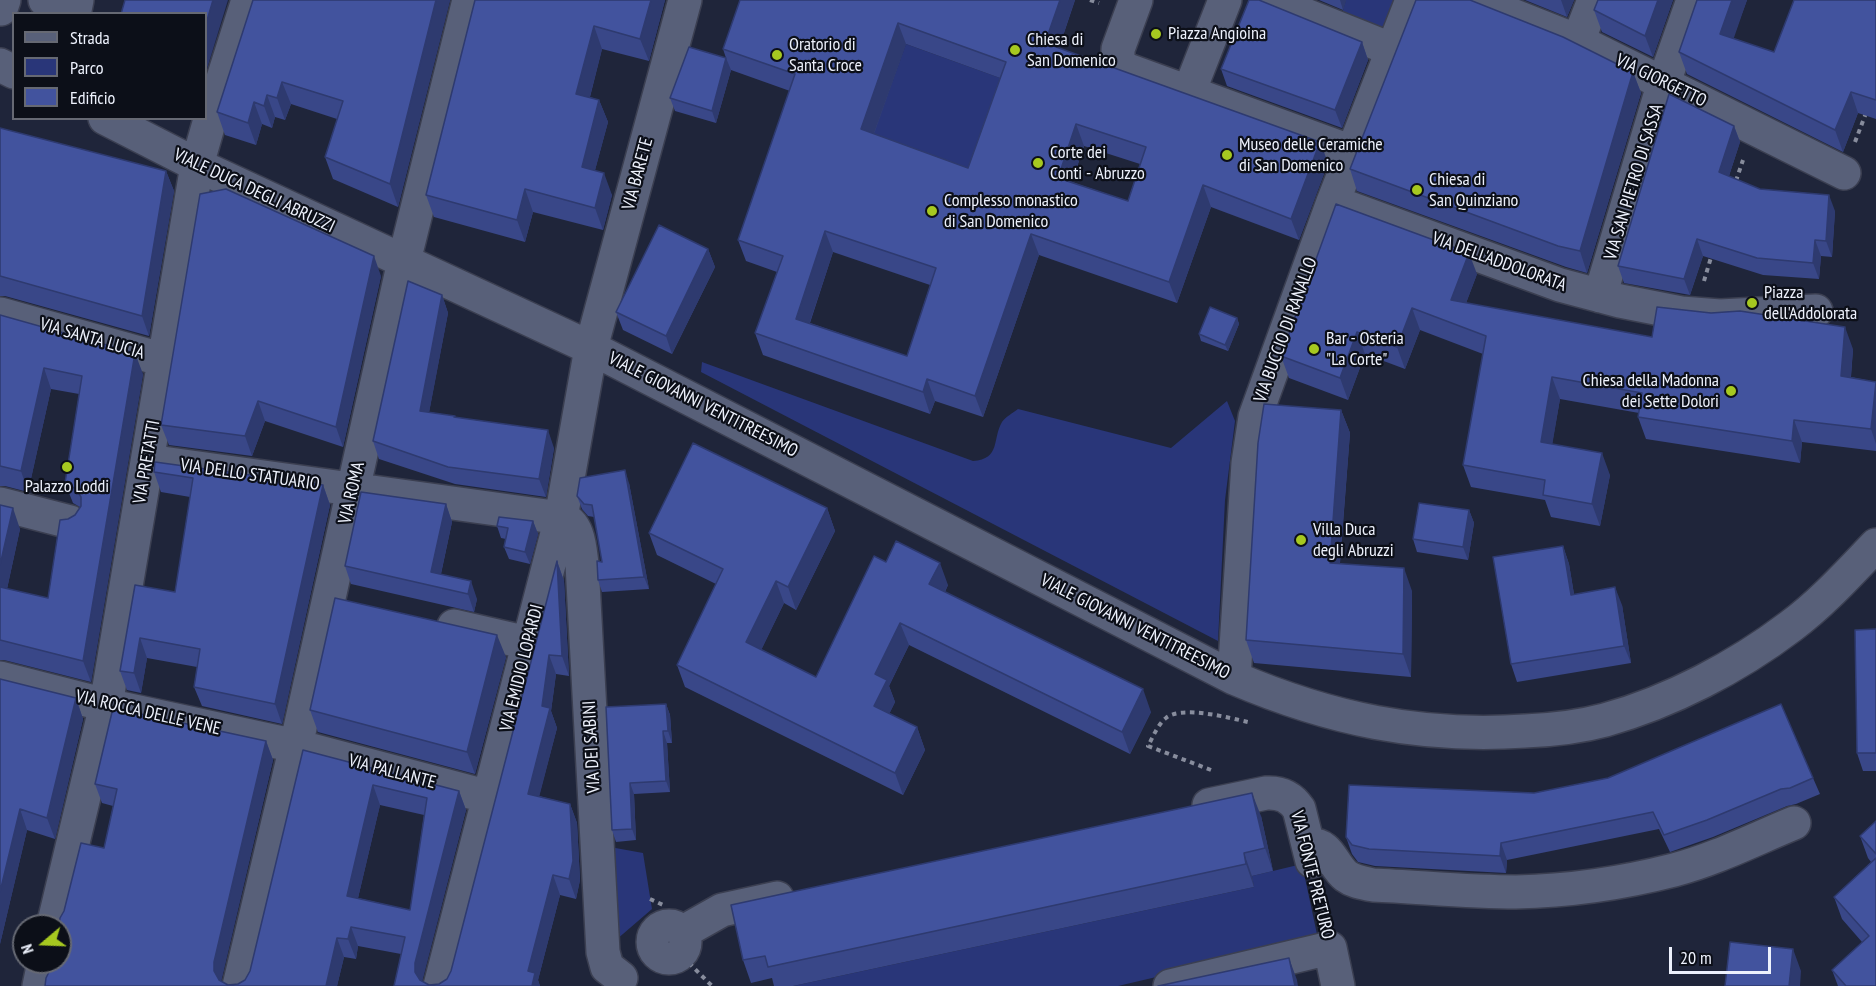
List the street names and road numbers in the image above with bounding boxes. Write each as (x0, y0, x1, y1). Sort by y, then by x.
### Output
street label: VIA GIORGETTO (1612, 50, 1710, 112)
street label: VIA SAN PIETRO DI SASSA (1600, 101, 1668, 263)
street label: VIA BARETE (618, 135, 658, 213)
street label: VIALE DUCA DEGLI ABRUZZI (170, 144, 338, 238)
street label: VIA DELL'ADDOLORATA (1429, 228, 1569, 296)
street label: VIA BUCCIO DI RANALLO (1250, 254, 1322, 406)
street label: VIA SANTA LUCIA (37, 314, 147, 364)
street label: VIALE GIOVANNI VENTITREESIMO (605, 348, 801, 462)
street label: VIA PRETATTI (129, 418, 165, 506)
street label: VIA DELLO STATUARIO (179, 455, 321, 495)
street label: VIA ROMA (334, 460, 370, 526)
street label: VIALE GIOVANNI VENTITREESIMO (1037, 570, 1233, 684)
street label: VIA EMIDIO LOPARDI (496, 602, 548, 734)
street label: VIA ROCCA DELLE VENE (73, 686, 223, 740)
street label: VIA DEI SABINI (579, 700, 605, 794)
street label: VIA PALLANTE (346, 750, 438, 794)
street label: VIA FONTE PRETURO (1286, 809, 1338, 941)

